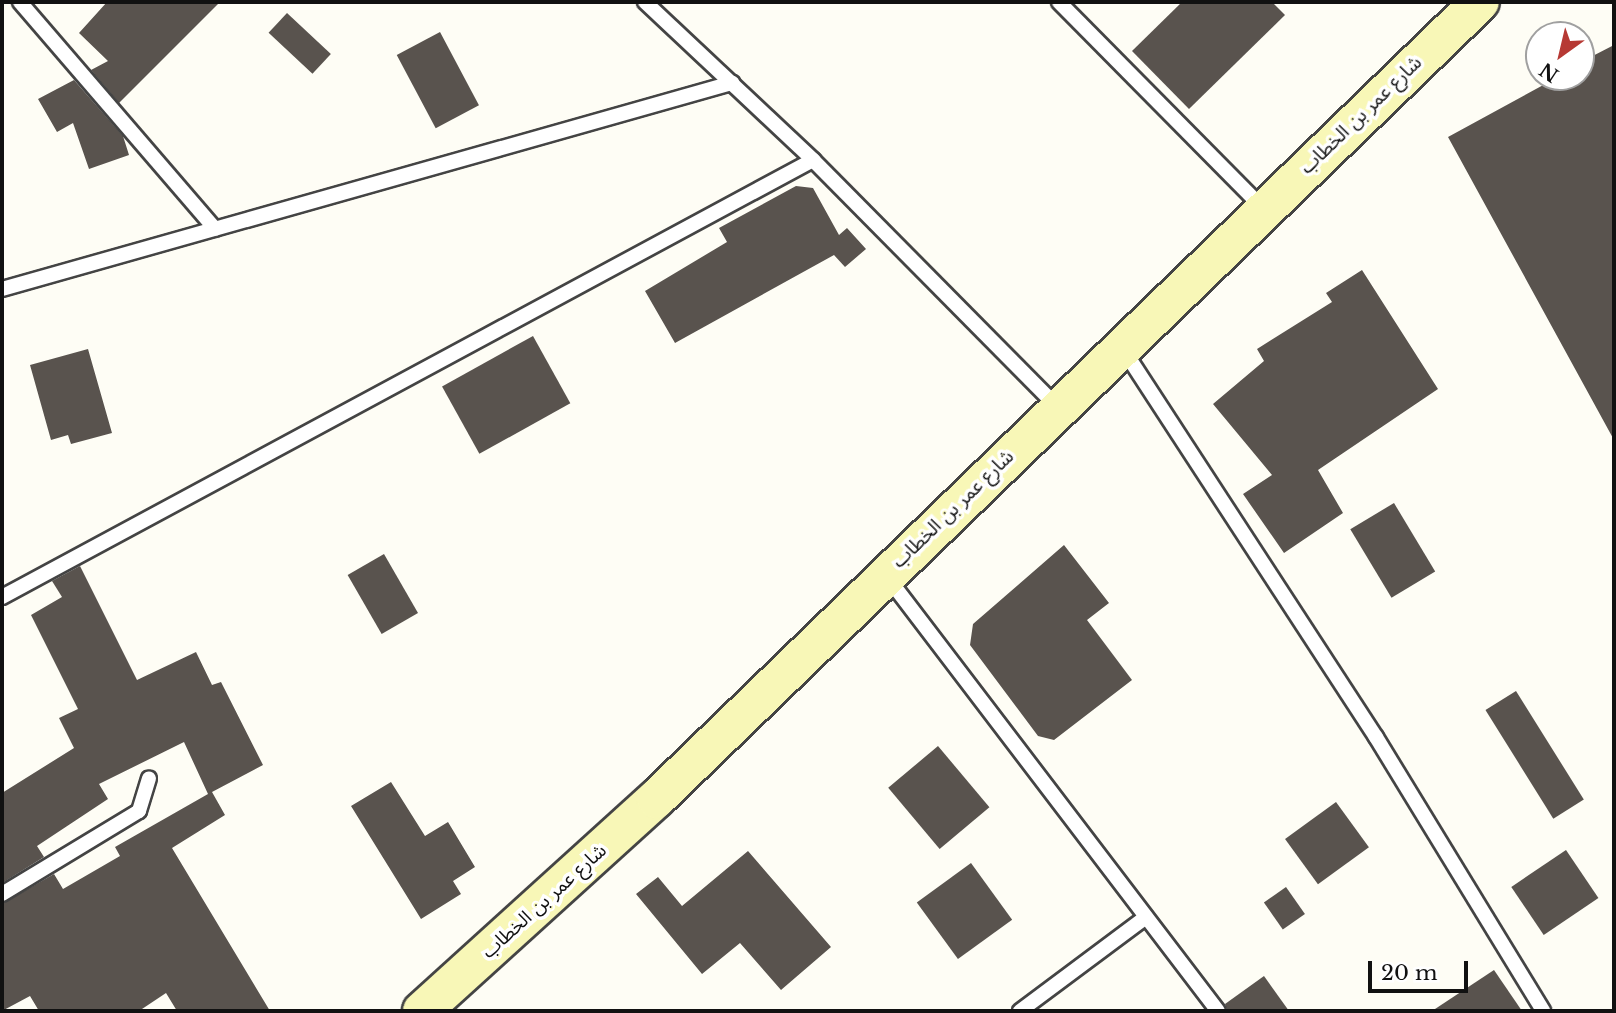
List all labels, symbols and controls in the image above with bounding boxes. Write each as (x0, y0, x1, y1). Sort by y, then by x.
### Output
north arrow (1525, 21, 1595, 91)
street label: شارع عمر بن الخطاب (1296, 51, 1426, 179)
text: N (1535, 58, 1563, 87)
street label: شارع عمر بن الخطاب (888, 445, 1018, 573)
street label: شارع عمر بن الخطاب (477, 839, 611, 963)
scale bar (1371, 946, 1471, 990)
text: 20 m (1381, 960, 1438, 986)

